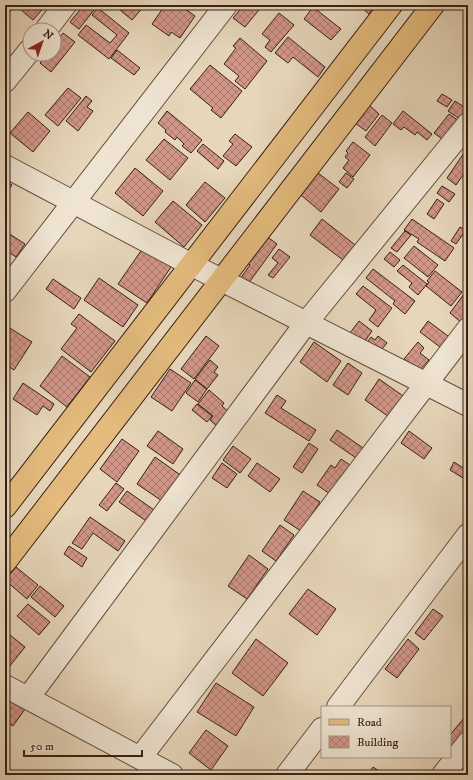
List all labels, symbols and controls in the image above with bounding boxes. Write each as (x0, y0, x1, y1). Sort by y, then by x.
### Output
north arrow (22, 22, 62, 62)
text: N (40, 27, 56, 43)
legend (321, 706, 451, 758)
text: Road (357, 715, 382, 730)
scale bar (24, 732, 142, 758)
text: Building (357, 735, 398, 750)
text: 50 m (30, 739, 54, 754)

